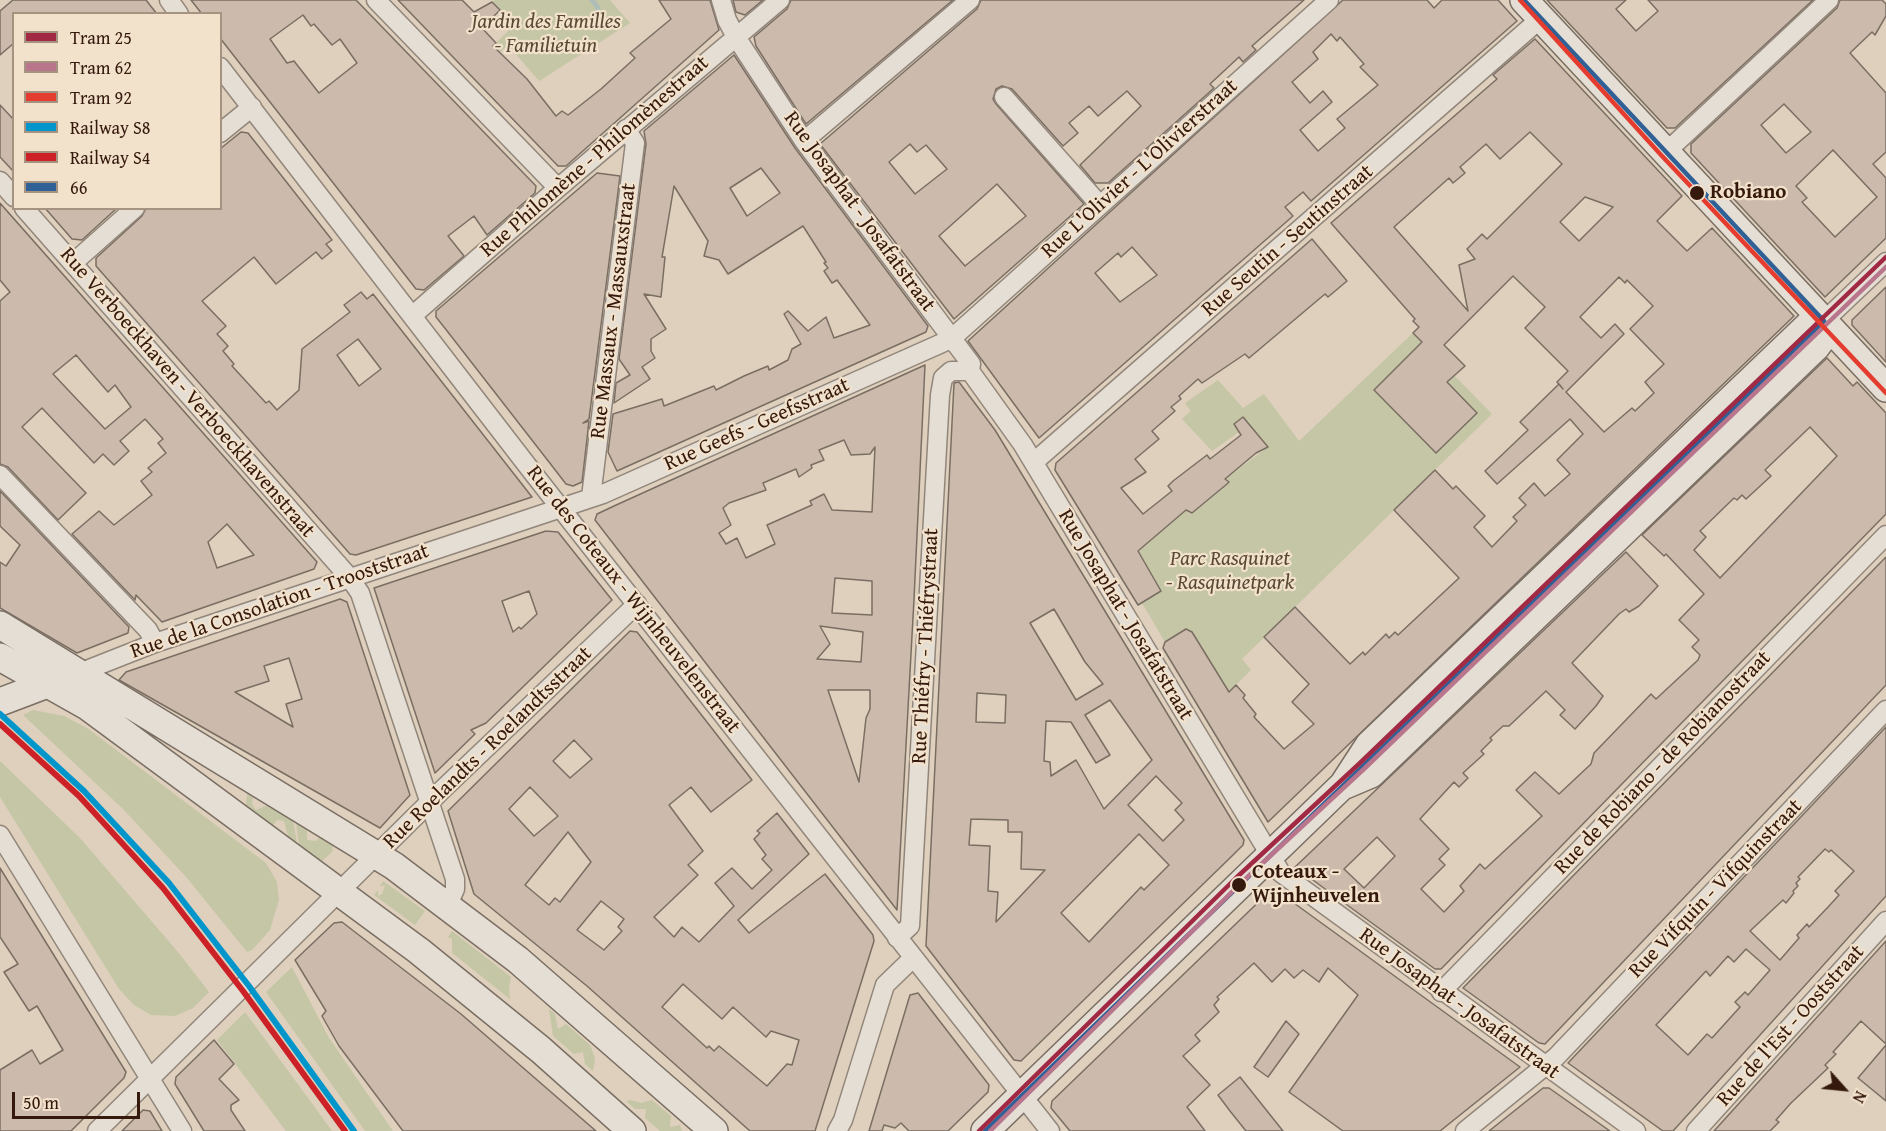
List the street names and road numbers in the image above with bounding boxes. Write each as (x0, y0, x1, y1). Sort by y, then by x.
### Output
street label: Rue Philomène - Philomènestraat (476, 51, 714, 263)
street label: Rue L'Olivier - L'Olivierstraat (1036, 74, 1244, 264)
street label: Rue Josaphat - Josafatstraat (778, 107, 940, 317)
street label: Rue Seutin - Seutinstraat (1197, 160, 1379, 322)
street label: Rue Massaux - Massauxstraat (586, 182, 642, 440)
street label: Rue Verboeckhaven - Verboeckhavenstraat (54, 243, 320, 543)
street label: Rue Geefs - Geefsstraat (660, 373, 854, 477)
street label: Rue des Coteaux - Wijnheuvelenstraat (521, 461, 745, 739)
street label: Rue Josaphat - Josafatstraat (1052, 505, 1198, 725)
street label: Rue Thiéfry - Thiéfrystraat (907, 527, 945, 765)
street label: Rue de la Consolation - Trooststraat (128, 539, 432, 665)
street label: Rue Roelandts - Roelandtsstraat (378, 642, 598, 854)
street label: Rue de Robiano - de Robianostraat (1549, 646, 1777, 880)
street label: Rue Vifquin - Vifquinstraat (1624, 794, 1808, 984)
street label: Rue Josaphat - Josafatstraat (1354, 923, 1564, 1085)
street label: Rue de l'Est - Ooststraat (1712, 940, 1870, 1112)

